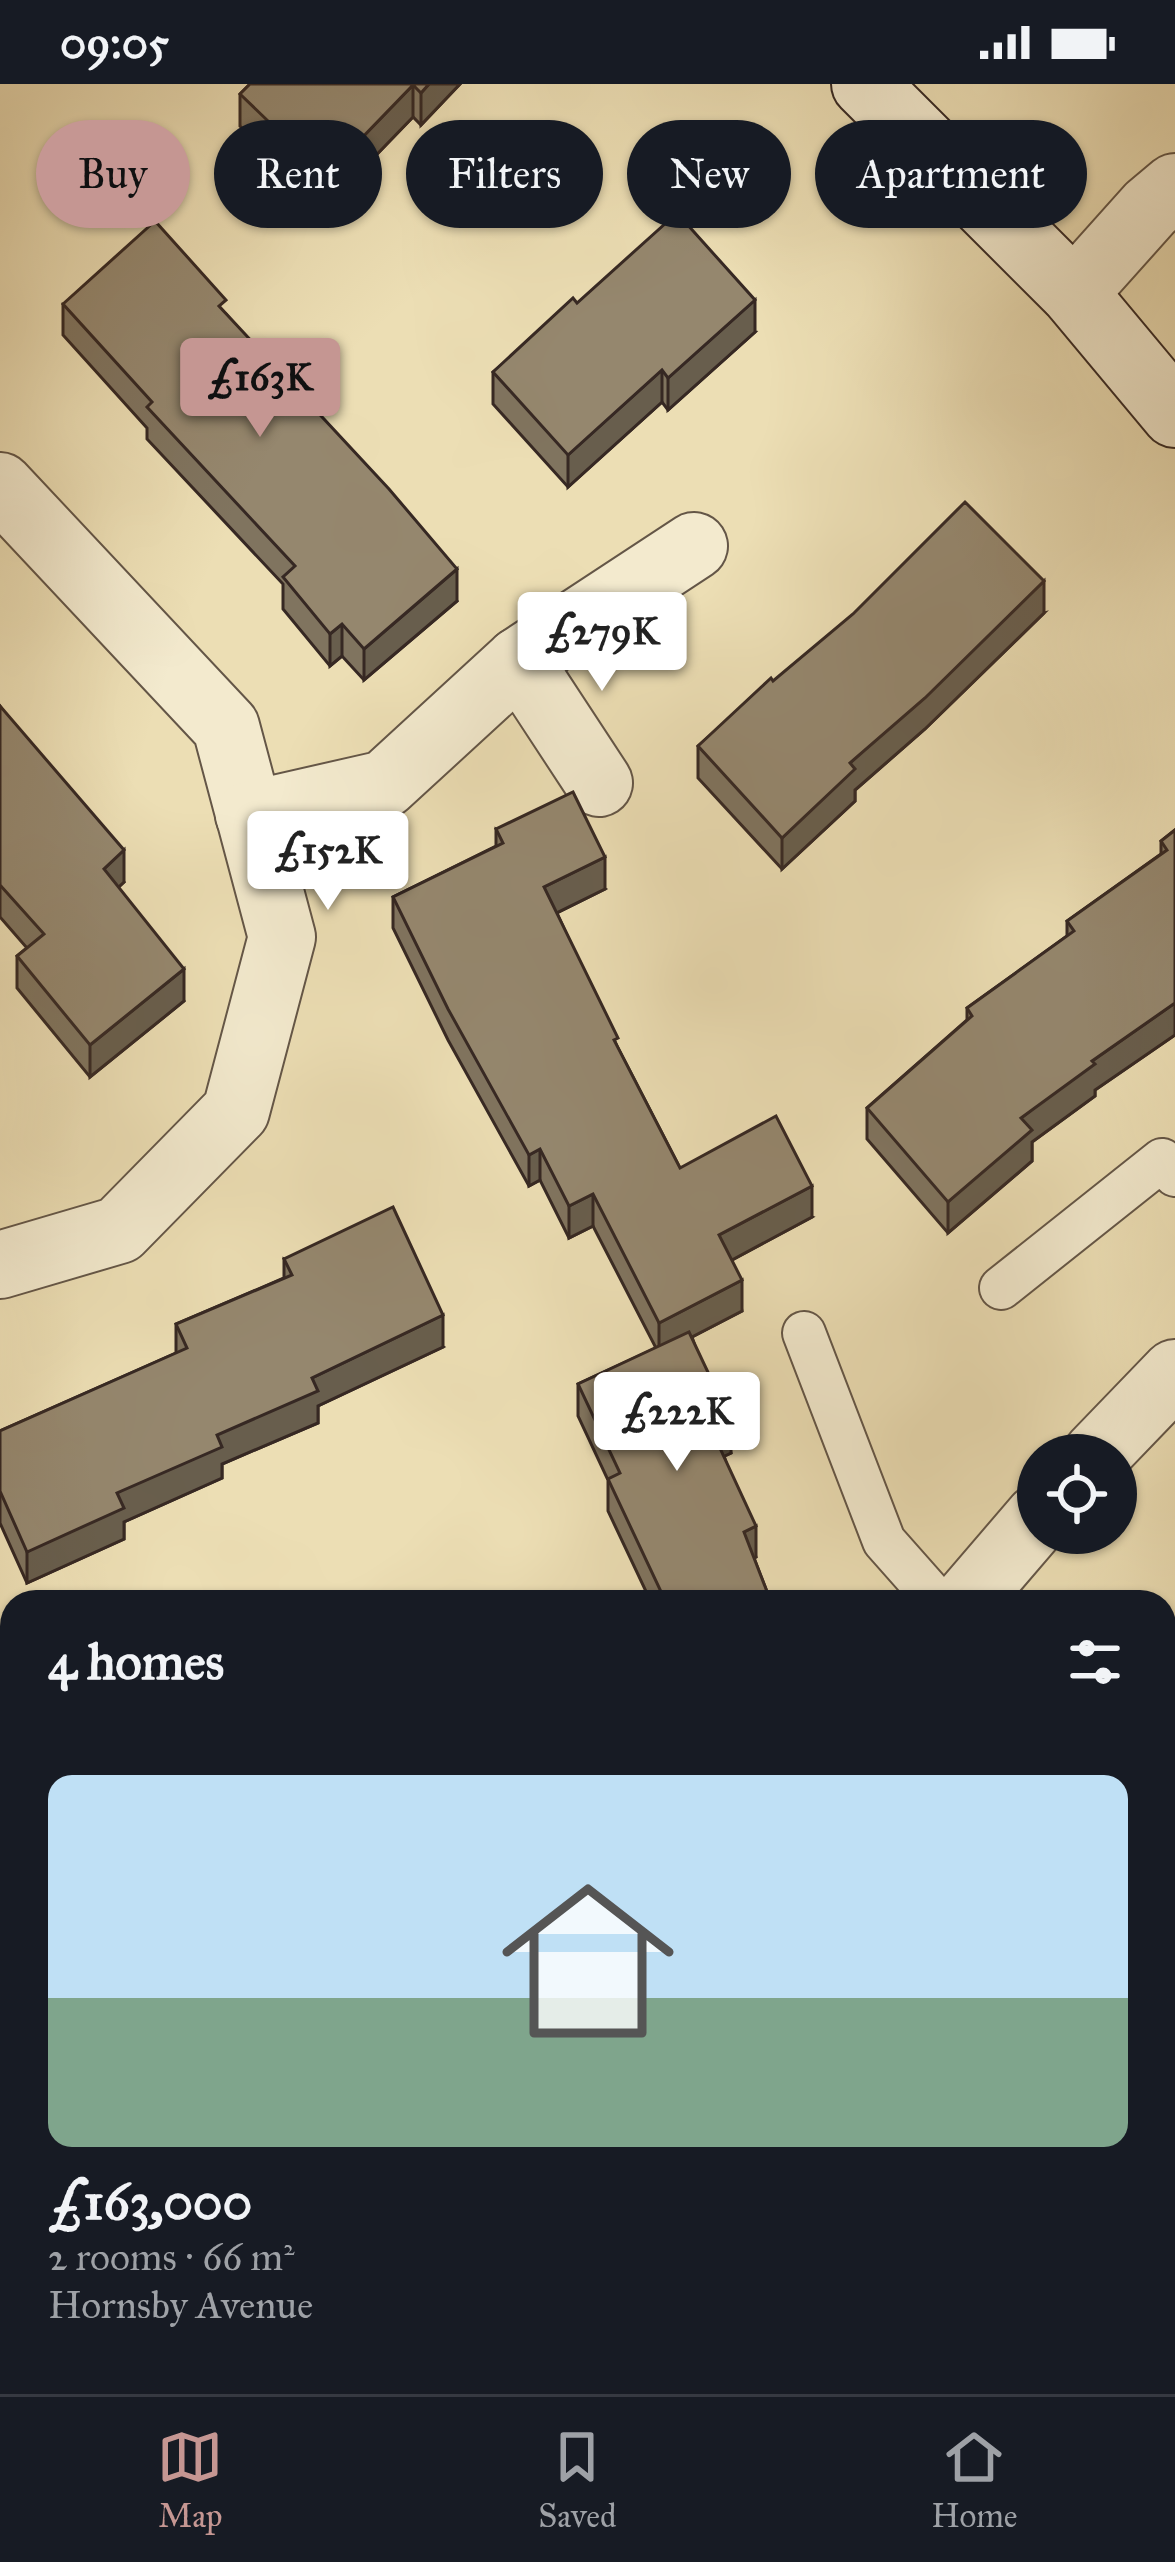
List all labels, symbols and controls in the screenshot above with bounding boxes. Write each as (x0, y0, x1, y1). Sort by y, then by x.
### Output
text: 09:05 (60, 15, 169, 70)
chip: Buy (36, 120, 190, 228)
chip: Rent (214, 120, 382, 228)
chip: Filters (406, 120, 603, 228)
chip: New (627, 120, 791, 228)
chip: Apartment (815, 120, 1087, 228)
pin: £163K (176, 338, 344, 440)
text: £163K (207, 353, 313, 401)
pin: £279K (518, 592, 686, 694)
text: £279K (545, 607, 659, 655)
pin: £152K (244, 811, 412, 913)
text: £152K (274, 826, 382, 874)
pin: £222K (593, 1372, 761, 1474)
text: £222K (621, 1387, 733, 1435)
map controls (1017, 1434, 1137, 1554)
button: locate (1017, 1434, 1137, 1554)
icon: filters (1062, 1629, 1128, 1695)
text: 4 homes (48, 1631, 224, 1693)
icon: home (480, 1853, 696, 2069)
text: £163,000 (48, 2171, 252, 2233)
text: 2 rooms · 66 m² (48, 2233, 295, 2281)
text: Hornsby Avenue (48, 2281, 313, 2329)
tab: Map (157, 2424, 223, 2536)
tab: Saved (538, 2424, 617, 2536)
tab: Home (931, 2424, 1018, 2536)

